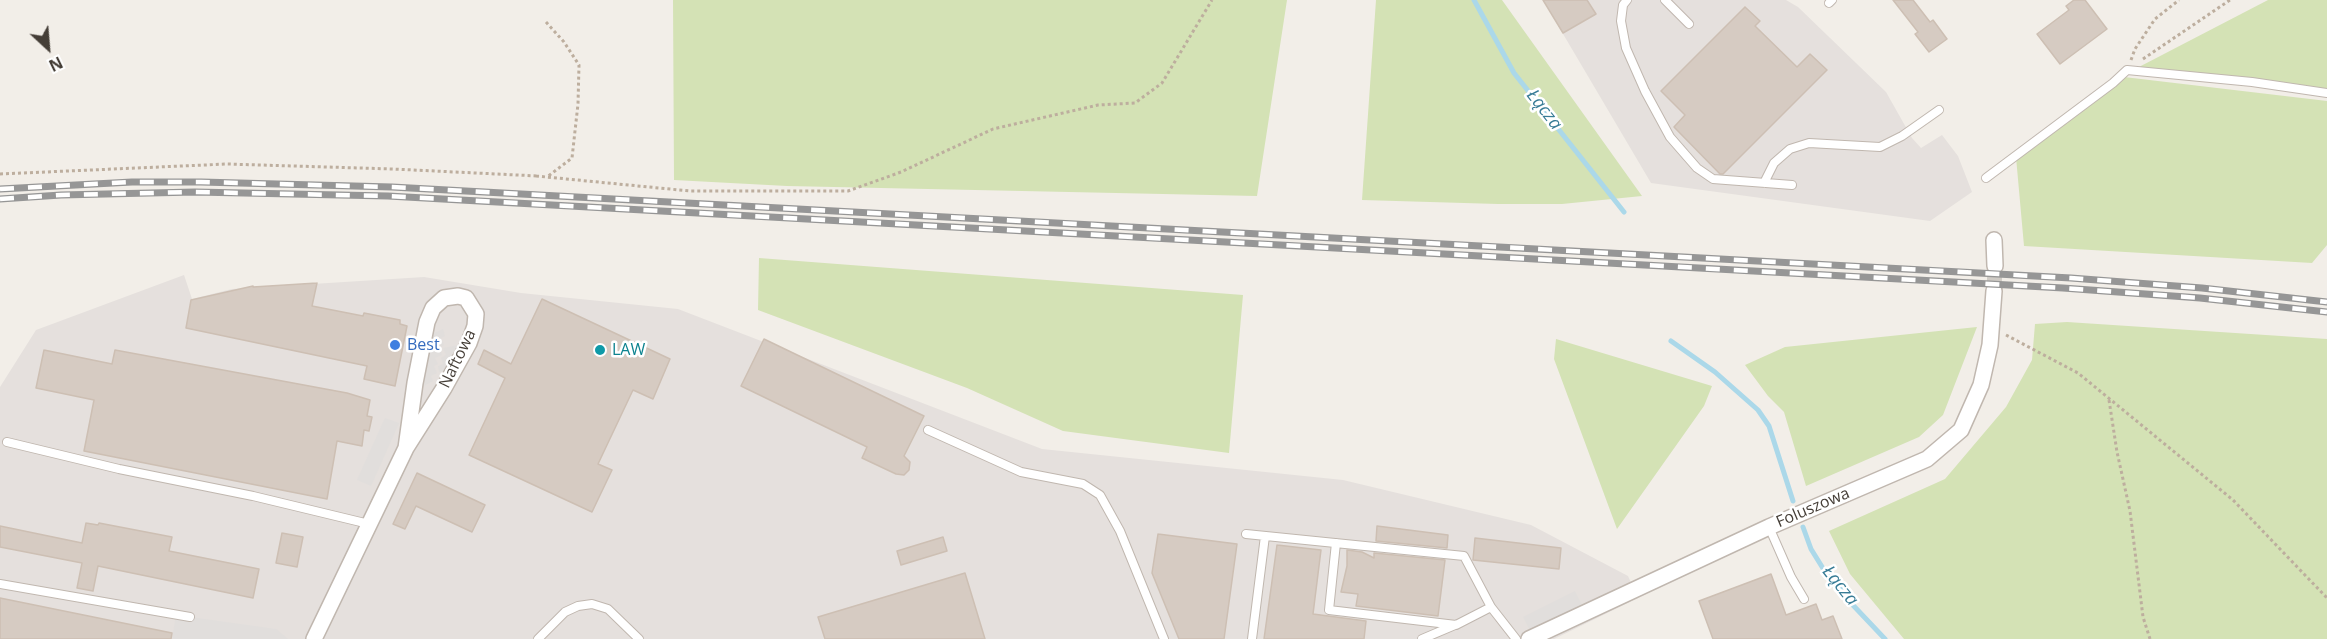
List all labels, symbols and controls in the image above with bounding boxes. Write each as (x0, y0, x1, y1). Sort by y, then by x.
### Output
north arrow (18, 18, 78, 78)
text: N (45, 51, 67, 77)
water label: Łącza (1522, 86, 1566, 134)
street label: Naftowa (436, 327, 480, 391)
place label: Best (407, 335, 440, 355)
marker: Best (388, 338, 402, 352)
place label: LAW (612, 340, 645, 360)
marker: LAW (593, 343, 607, 357)
street label: Foluszowa (1773, 484, 1853, 532)
water label: Łącza (1817, 562, 1863, 610)

